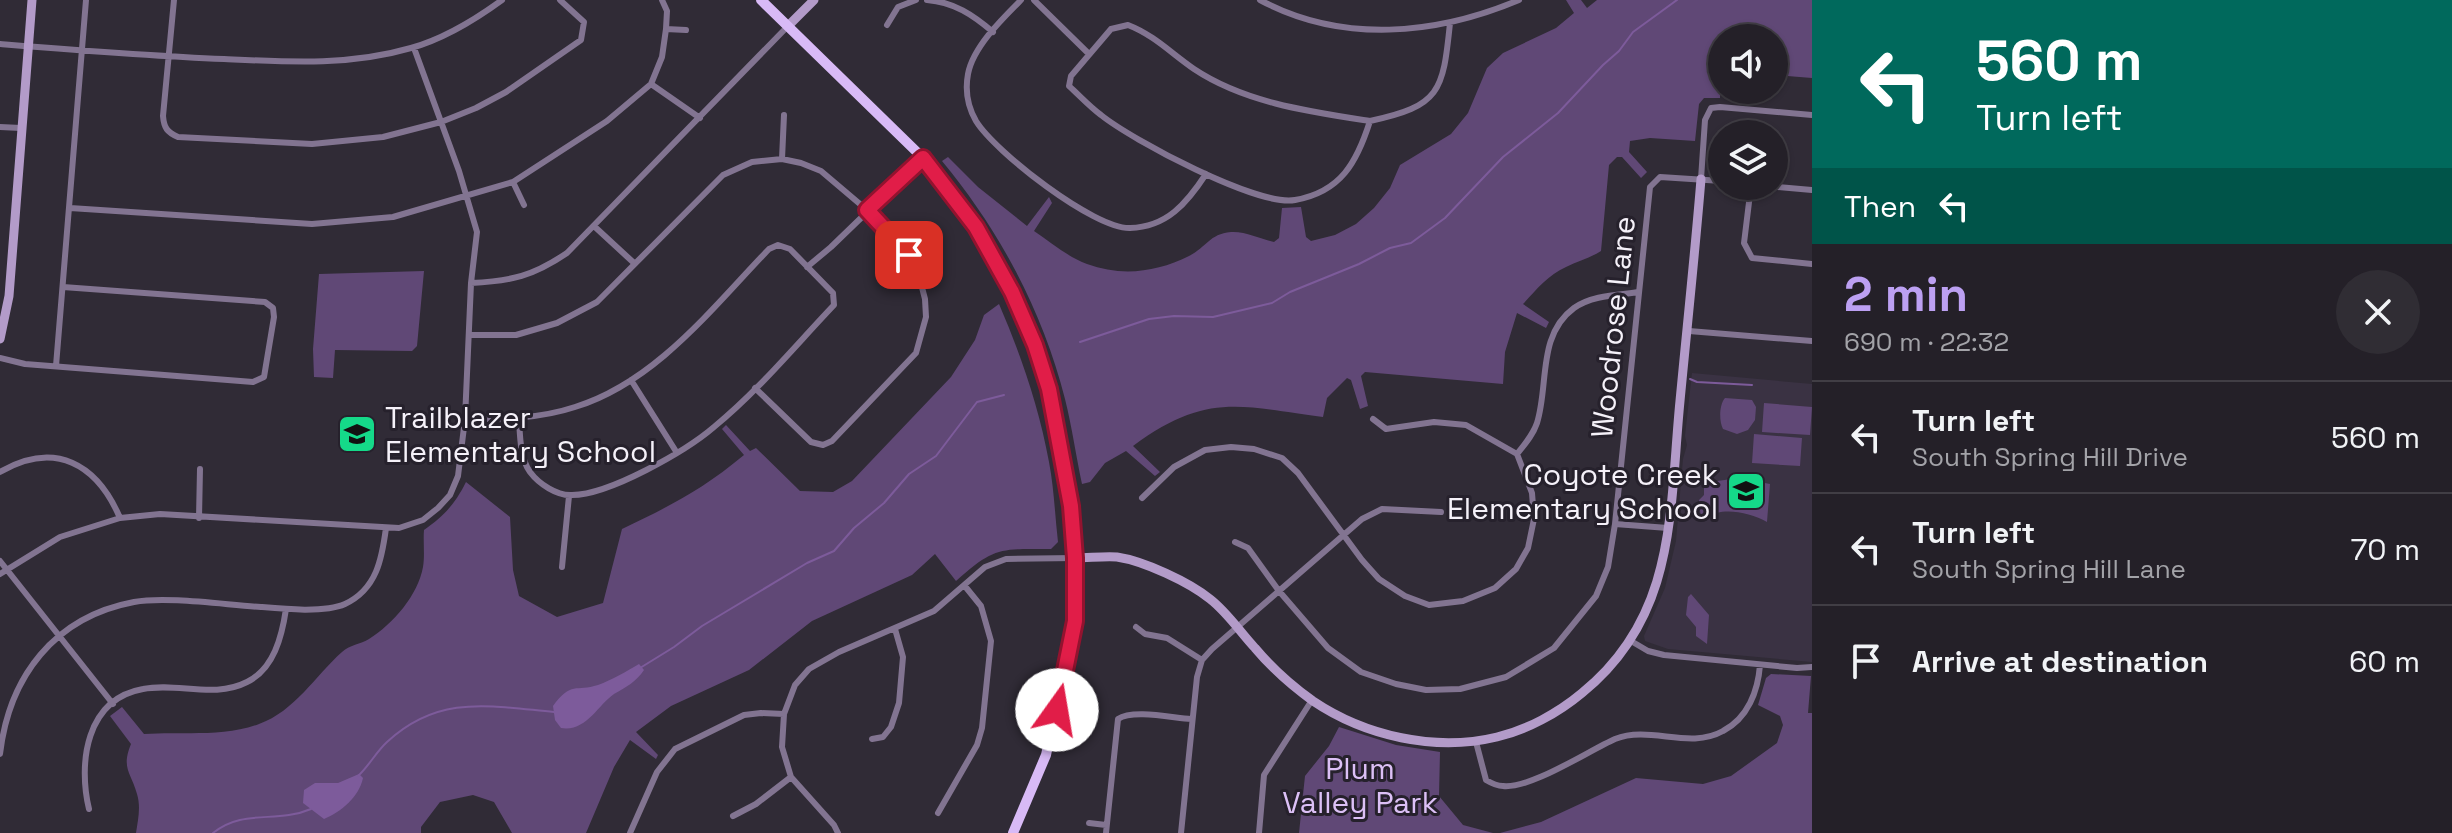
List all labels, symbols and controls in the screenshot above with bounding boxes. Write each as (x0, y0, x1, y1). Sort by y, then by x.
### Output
map controls (1708, 24, 1788, 200)
button: sound (1708, 24, 1788, 104)
text: 560 m (1976, 25, 2143, 96)
icon: left (1844, 32, 1948, 136)
text: Turn left (1976, 95, 2123, 141)
button: layers (1708, 120, 1788, 200)
icon: left (1932, 184, 1976, 228)
text: Then (1844, 187, 1916, 226)
street label: Woodrose Lane (1582, 214, 1644, 440)
pin (875, 221, 943, 289)
icon: arrive (887, 233, 931, 277)
text: 2 min (1844, 264, 1968, 325)
button: close (2336, 270, 2420, 354)
text: 690 m · 22:32 (1844, 325, 2009, 359)
place label: Trailblazer Elementary School (385, 398, 656, 471)
text: Turn left (1912, 401, 2035, 440)
school or university icon: Trailblazer Elementary School (336, 413, 378, 455)
icon: left (1844, 415, 1888, 459)
text: 560 m (2331, 418, 2420, 457)
text: South Spring Hill Drive (1912, 440, 2188, 474)
place label: Coyote Creek Elementary School (1447, 455, 1718, 528)
school or university icon: Coyote Creek Elementary School (1725, 470, 1767, 512)
text: Turn left (1912, 513, 2035, 552)
icon: left (1844, 527, 1888, 571)
text: 70 m (2351, 530, 2420, 569)
text: South Spring Hill Lane (1912, 552, 2186, 586)
icon: arrive (1844, 639, 1888, 683)
text: Arrive at destination (1912, 642, 2208, 681)
text: 60 m (2349, 642, 2420, 681)
position arrow (1015, 668, 1099, 752)
park label: Plum Valley Park (1282, 749, 1438, 822)

